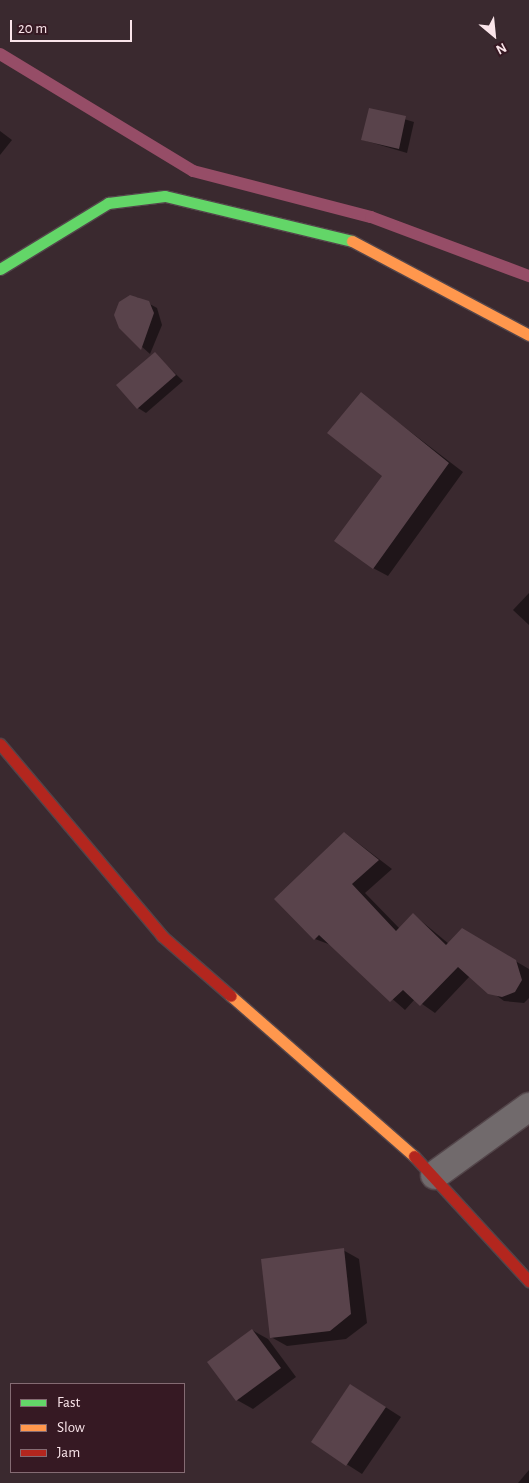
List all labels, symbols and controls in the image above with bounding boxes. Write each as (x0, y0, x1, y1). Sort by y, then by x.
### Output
scale bar (12, 10, 135, 42)
north arrow (469, 10, 519, 60)
text: 20 m (18, 21, 47, 36)
text: N (493, 40, 509, 57)
legend (10, 1383, 185, 1473)
text: Fast (57, 1395, 80, 1410)
text: Slow (57, 1420, 85, 1435)
text: Jam (57, 1445, 80, 1460)

